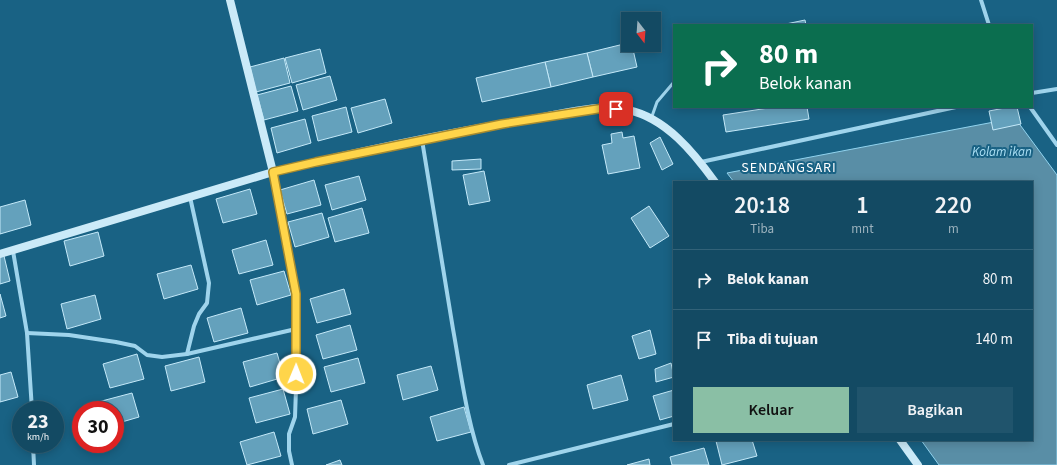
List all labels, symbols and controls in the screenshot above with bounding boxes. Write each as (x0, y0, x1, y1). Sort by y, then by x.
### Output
north arrow (621, 12, 661, 52)
map controls (621, 12, 661, 52)
text: 80 m (759, 34, 818, 74)
icon: right (693, 40, 745, 92)
text: Belok kanan (759, 71, 852, 96)
pin (599, 92, 633, 126)
icon: arrive (605, 98, 627, 120)
water label: Kolam ikan (972, 143, 1032, 161)
district label: SENDANGSARI (741, 158, 837, 178)
text: 20:18 (734, 188, 790, 223)
text: 1 (856, 188, 869, 223)
text: 220 (935, 188, 972, 223)
text: Tiba (750, 220, 774, 238)
text: mnt (851, 220, 874, 238)
text: m (948, 220, 959, 238)
icon: right (693, 269, 715, 291)
text: Belok kanan (727, 269, 809, 290)
text: 80 m (983, 269, 1013, 290)
icon: arrive (693, 329, 715, 351)
text: Tiba di tujuan (727, 329, 818, 350)
text: 140 m (975, 329, 1013, 350)
position arrow (275, 353, 317, 395)
button: Keluar (693, 387, 849, 433)
button: Bagikan (857, 387, 1013, 433)
speed limit sign: 30 (72, 401, 124, 453)
text: 23 (27, 408, 49, 436)
text: km/h (27, 430, 49, 444)

